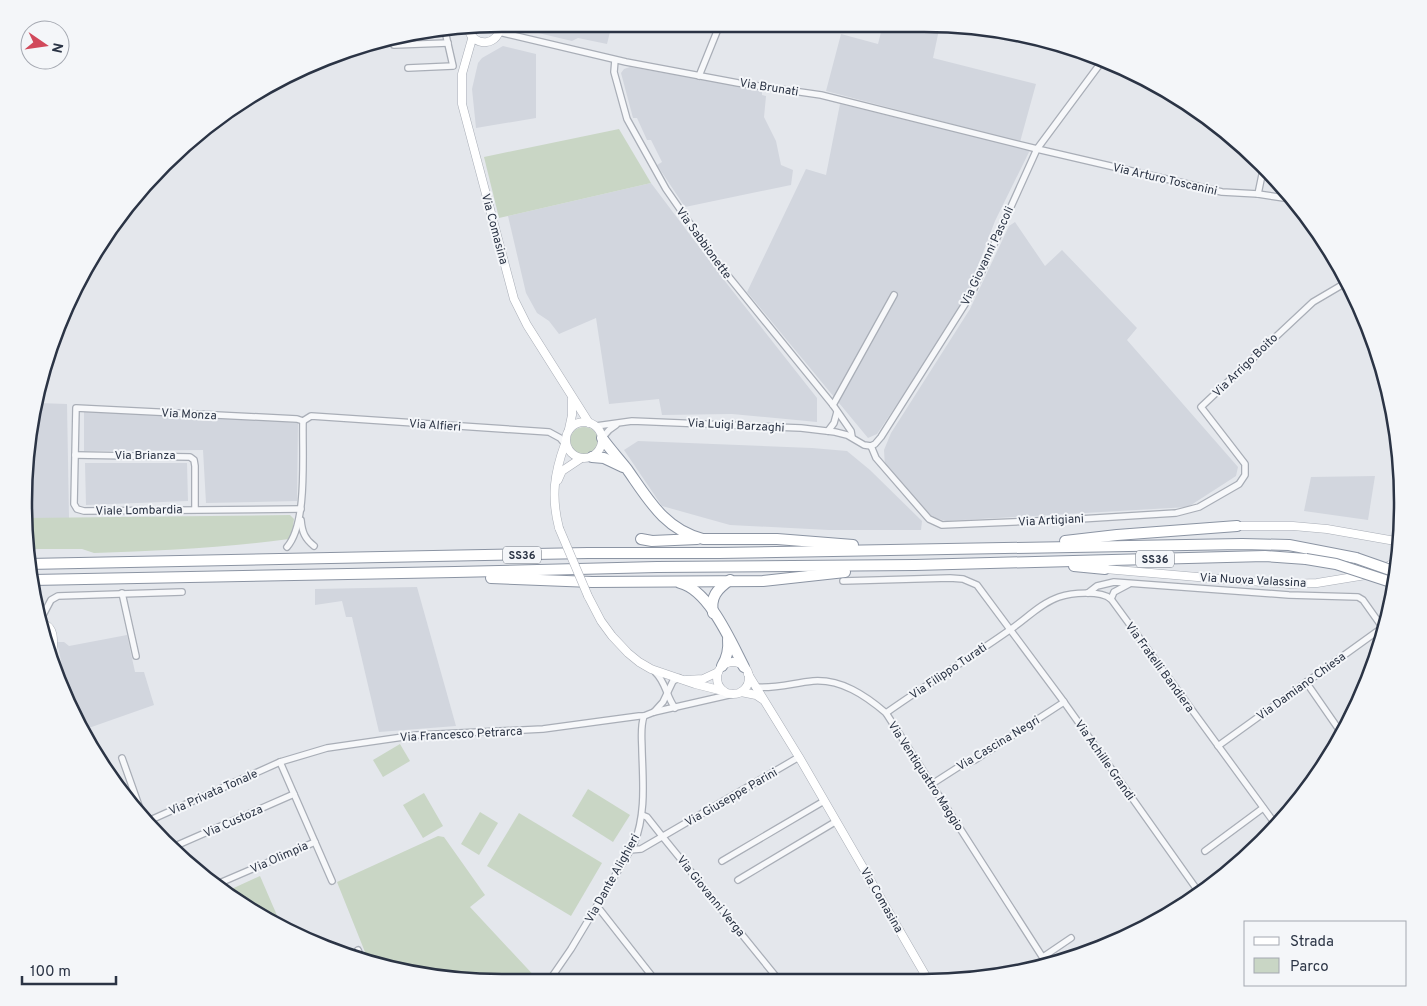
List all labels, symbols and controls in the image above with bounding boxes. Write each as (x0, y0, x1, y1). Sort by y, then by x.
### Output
north arrow (20, 20, 70, 70)
text: N (47, 41, 66, 54)
street label: Via Brunati (738, 75, 800, 101)
street label: Via Arturo Toscanini (1111, 160, 1219, 200)
street label: Via Comasina (477, 192, 511, 266)
street label: Via Sabbionette (672, 204, 735, 283)
street label: Via Giovanni Pascoli (958, 204, 1018, 309)
street label: Via Arrigo Boito (1210, 330, 1282, 401)
street label: Via Monza (161, 406, 217, 424)
street label: Via Luigi Barzaghi (687, 415, 785, 437)
street label: Via Alfieri (408, 416, 461, 436)
street label: Via Brianza (114, 448, 176, 464)
street label: Viale Lombardia (95, 502, 183, 520)
street label: Via Artigiani (1018, 511, 1084, 531)
road number: SS36 (503, 546, 541, 564)
road number: SS36 (1136, 550, 1174, 568)
street label: Via Nuova Valassina (1199, 570, 1307, 592)
street label: Via Fratelli Bandiera (1121, 619, 1197, 716)
street label: Via Filippo Turati (907, 640, 990, 704)
street label: Via Damiano Chiesa (1254, 649, 1349, 725)
street label: Via Cascina Negri (954, 713, 1043, 775)
street label: Via Achille Grandi (1070, 717, 1138, 804)
street label: Via Ventiquattro Maggio (884, 719, 967, 835)
street label: Via Francesco Petrarca (399, 724, 523, 746)
street label: Via Giuseppe Parini (682, 765, 781, 831)
street label: Via Privata Tonale (166, 766, 260, 820)
street label: Via Custoza (201, 802, 266, 842)
street label: Via Dante Alighieri (582, 831, 644, 926)
street label: Via Olimpia (248, 838, 311, 878)
street label: Via Giovanni Verga (672, 853, 748, 941)
street label: Via Comasina (856, 865, 906, 936)
legend (1244, 921, 1407, 986)
text: Strada (1290, 933, 1334, 952)
scale bar (22, 954, 116, 986)
text: Parco (1290, 958, 1329, 977)
text: 100 m (30, 963, 71, 982)

